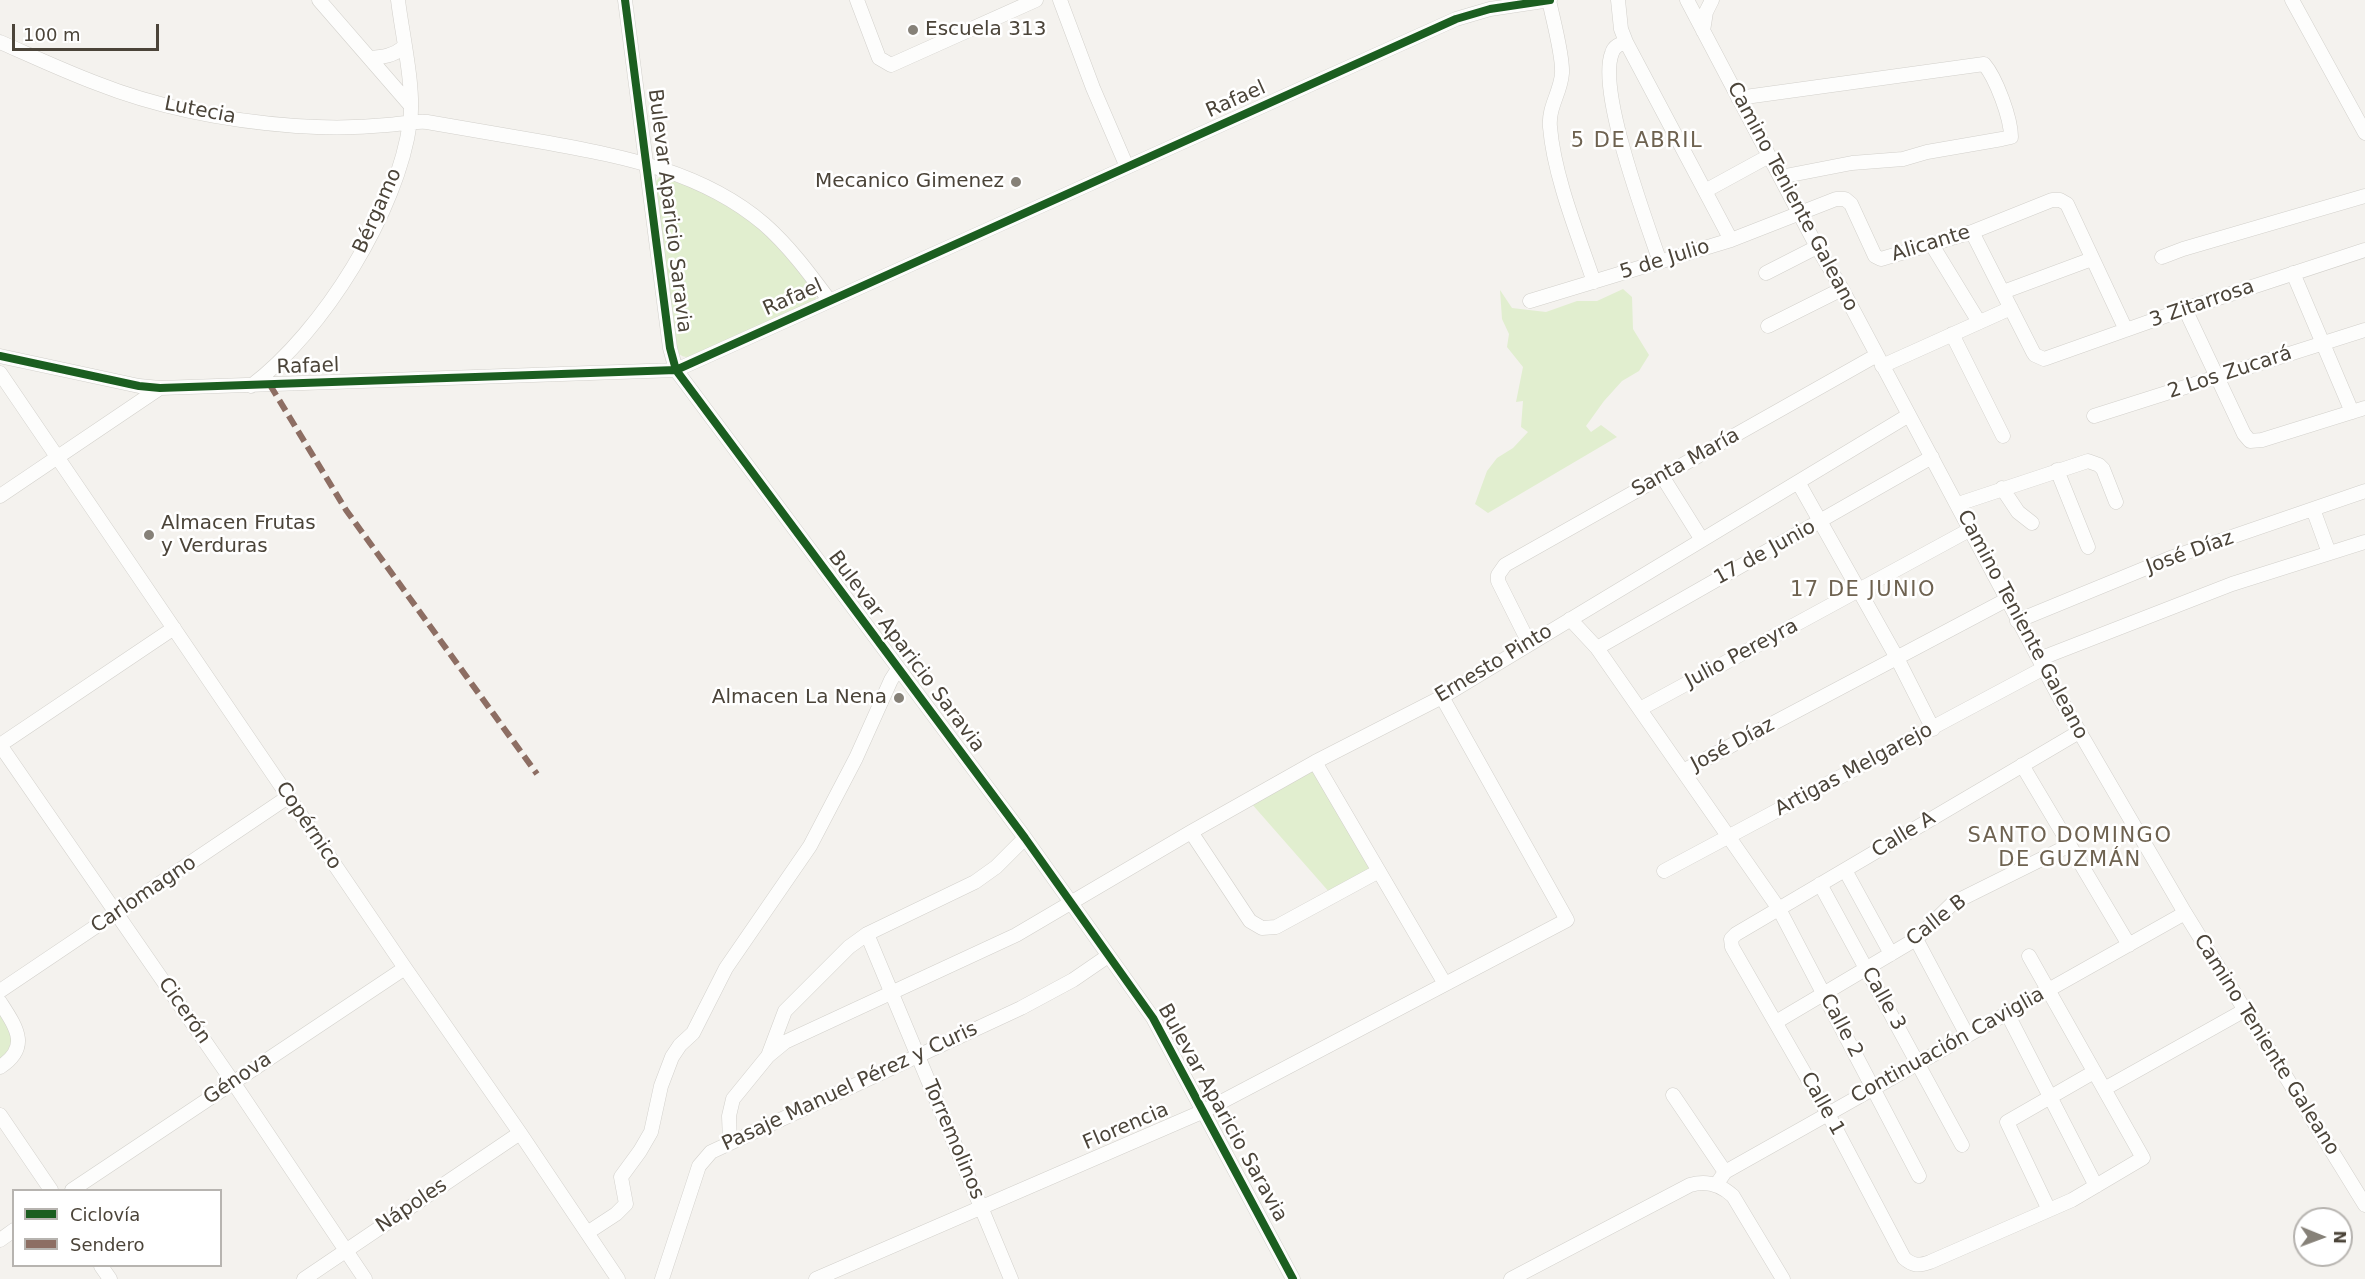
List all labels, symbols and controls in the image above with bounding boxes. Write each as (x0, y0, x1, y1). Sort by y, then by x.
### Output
scale bar (15, 12, 162, 50)
place label: Escuela 313 (925, 18, 1046, 42)
marker: Escuela 313 (906, 23, 920, 37)
text: 100 m (23, 24, 81, 45)
street label: Rafael (1202, 76, 1270, 124)
street label: Camino Teniente Galeano (1721, 78, 1863, 316)
street label: Bulevar Aparicio Saravia (642, 88, 696, 334)
street label: Lutecia (162, 92, 238, 130)
district label: 5 DE ABRIL (1571, 129, 1703, 155)
street label: Bérgamo (349, 165, 407, 257)
place label: Mecanico Gimenez (815, 170, 1004, 194)
marker: Mecanico Gimenez (1009, 175, 1023, 189)
street label: Alicante (1889, 221, 1973, 267)
street label: 5 de Julio (1617, 235, 1713, 285)
street label: Rafael (759, 274, 827, 322)
street label: 3 Zitarrosa (2147, 275, 2257, 333)
street label: 2 Los Zucará (2165, 342, 2295, 404)
street label: Rafael (276, 354, 340, 380)
street label: Santa María (1628, 424, 1744, 502)
street label: Camino Teniente Galeano (1951, 506, 2093, 744)
place label: Almacen Frutas y Verduras (161, 512, 316, 559)
street label: 17 de Junio (1710, 515, 1820, 591)
street label: José Díaz (2143, 526, 2237, 580)
marker: Almacen Frutas y Verduras (142, 528, 156, 542)
street label: Bulevar Aparicio Saravia (823, 547, 989, 757)
district label: 17 DE JUNIO (1790, 578, 1936, 604)
street label: Julio Pereyra (1681, 614, 1803, 694)
street label: Ernesto Pinto (1431, 620, 1557, 708)
place label: Almacen La Nena (712, 686, 887, 710)
marker: Almacen La Nena (892, 691, 906, 705)
street label: José Díaz (1687, 713, 1779, 777)
street label: Artigas Melgarejo (1771, 718, 1937, 822)
street label: Copérnico (270, 778, 346, 874)
street label: Calle A (1868, 807, 1940, 863)
district label: SANTO DOMINGO DE GUZMÁN (1968, 824, 2172, 874)
street label: Carlomagno (87, 851, 201, 939)
street label: Calle B (1902, 890, 1972, 952)
street label: Camino Teniente Galeano (2188, 930, 2344, 1160)
street label: Calle 3 (1856, 963, 1910, 1035)
street label: Cicerón (153, 973, 215, 1049)
street label: Continuación Caviglia (1847, 983, 2049, 1109)
street label: Calle 2 (1814, 990, 1868, 1062)
street label: Bulevar Aparicio Saravia (1152, 1000, 1292, 1226)
street label: Pasaje Manuel Pérez y Curis (718, 1017, 982, 1157)
street label: Génova (199, 1048, 277, 1110)
street label: Calle 1 (1795, 1068, 1849, 1140)
street label: Torremolinos (917, 1077, 989, 1203)
street label: Florencia (1079, 1098, 1173, 1156)
street label: Nápoles (372, 1174, 452, 1238)
legend (12, 1189, 222, 1267)
text: Ciclovía (70, 1204, 140, 1225)
north arrow (2293, 1207, 2353, 1267)
text: N (2330, 1230, 2349, 1244)
text: Sendero (70, 1234, 144, 1255)

